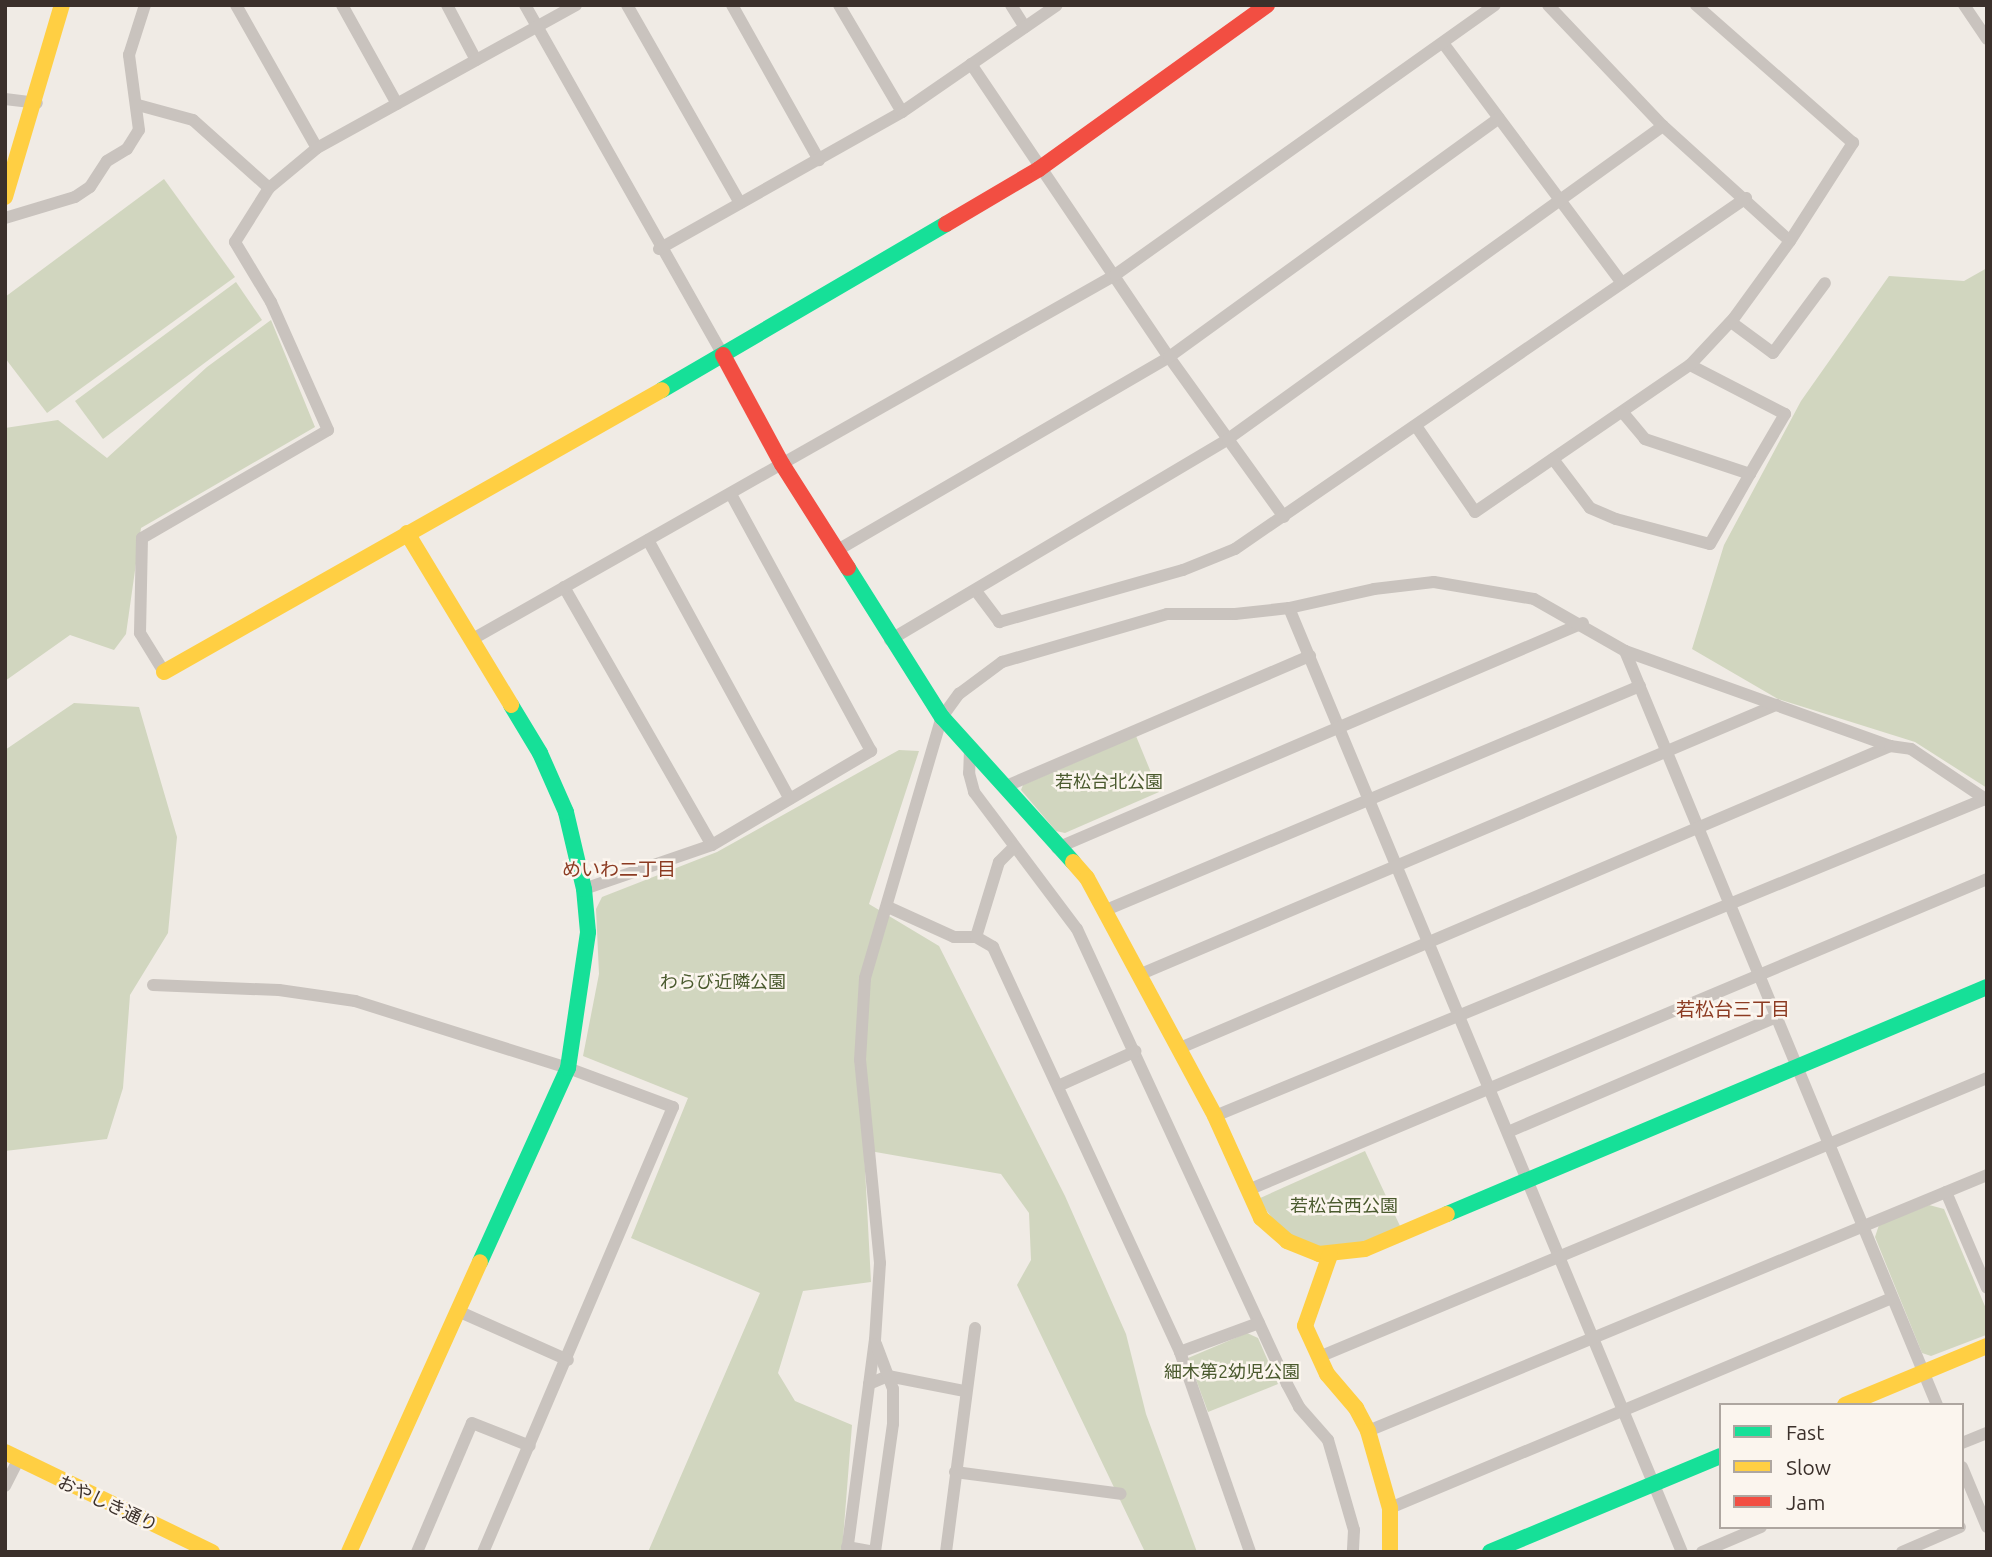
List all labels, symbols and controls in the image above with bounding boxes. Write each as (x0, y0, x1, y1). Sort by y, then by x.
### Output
park label: 若松台北公園 (1055, 770, 1163, 792)
district label: めいわ二丁目 (562, 859, 676, 881)
park label: わらび近隣公園 (660, 970, 786, 992)
district label: 若松台三丁目 (1676, 999, 1790, 1021)
park label: 若松台西公園 (1290, 1194, 1398, 1216)
park label: 細木第2幼児公園 (1164, 1360, 1300, 1382)
legend (1719, 1403, 1964, 1529)
text: Fast (1786, 1420, 1824, 1444)
text: Slow (1786, 1455, 1831, 1479)
street label: おやしき通り (54, 1470, 162, 1536)
text: Jam (1786, 1490, 1825, 1514)

